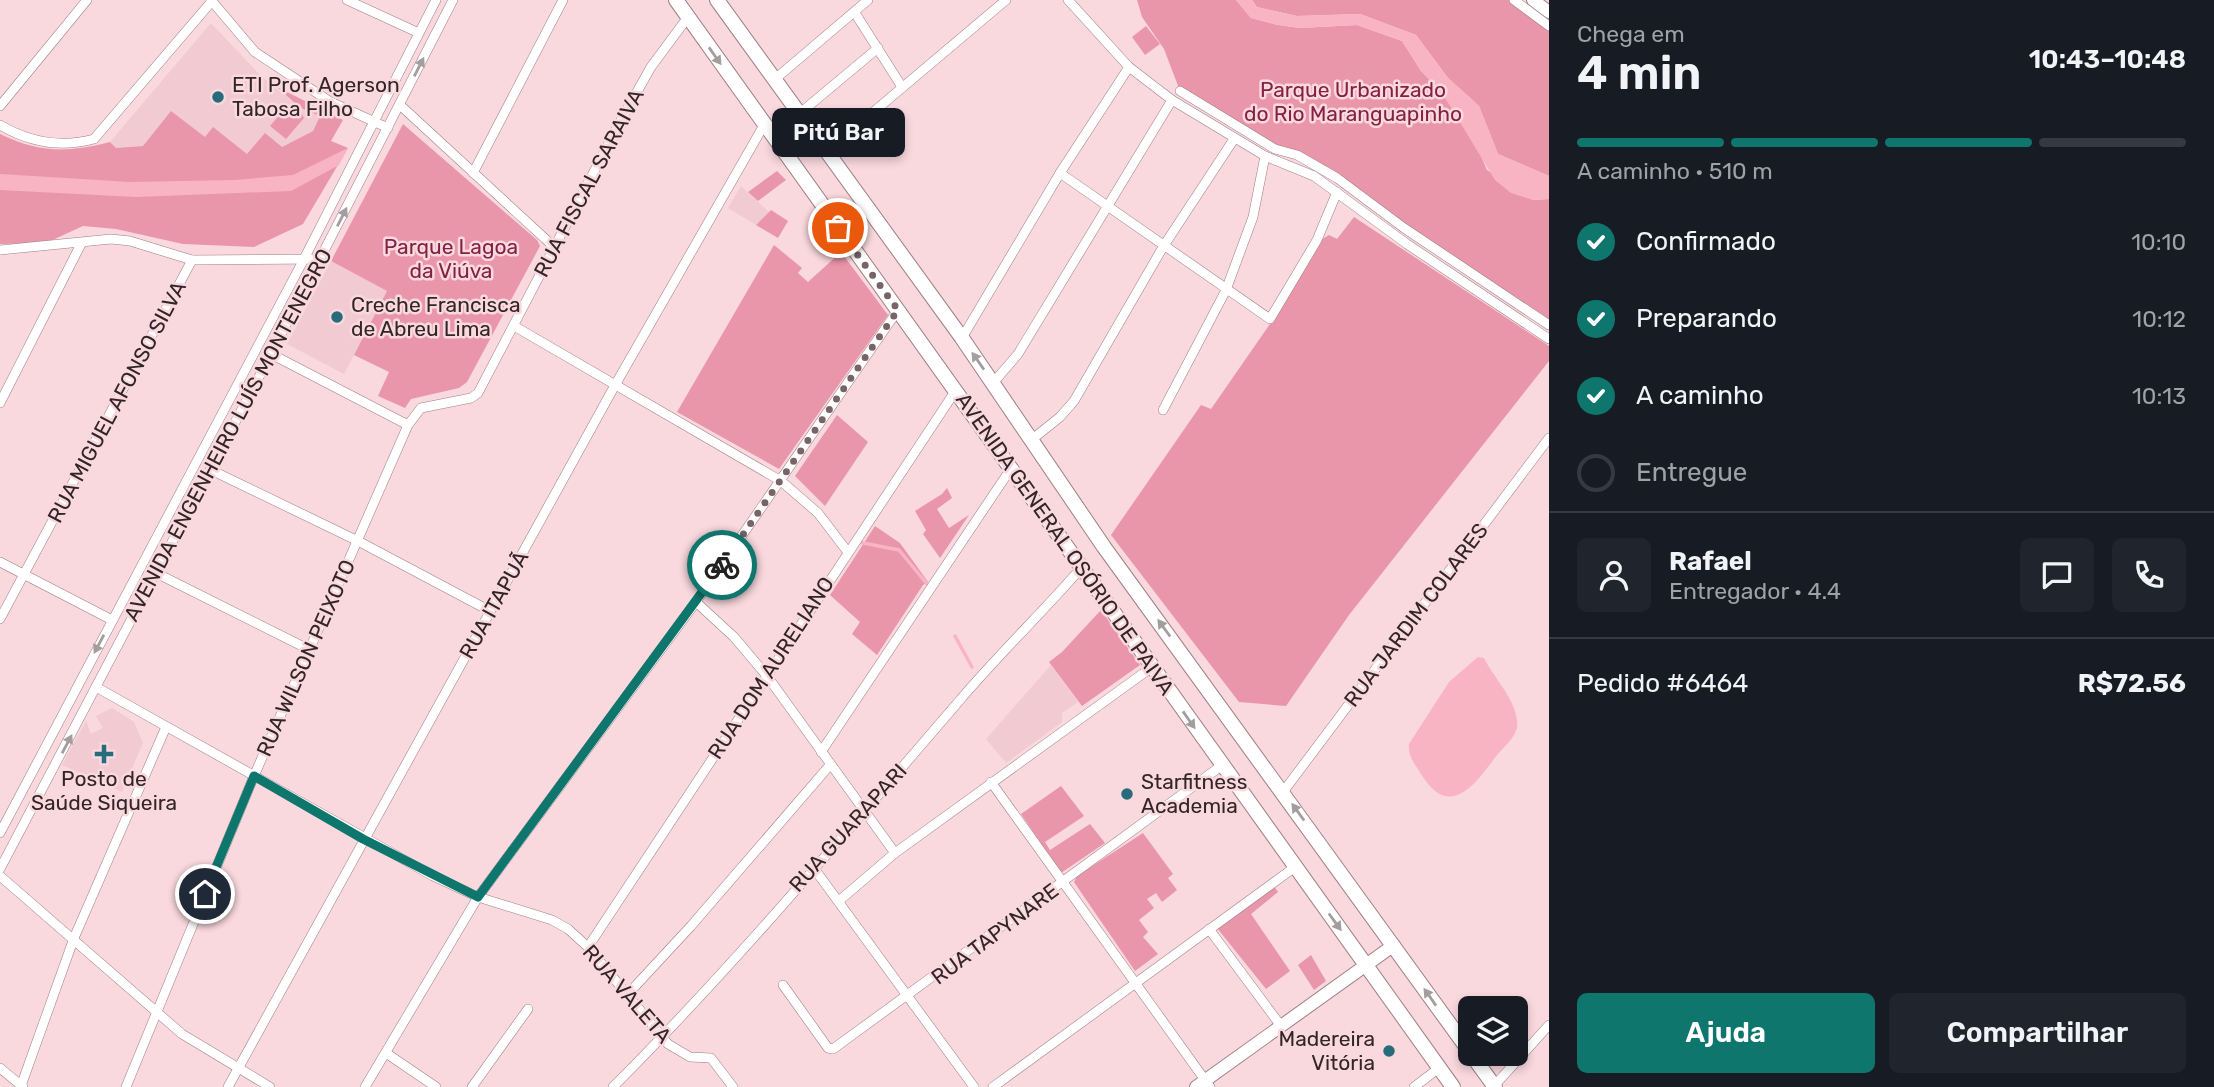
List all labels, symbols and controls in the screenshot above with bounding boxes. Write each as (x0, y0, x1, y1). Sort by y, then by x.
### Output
text: Chega em (1577, 20, 1685, 48)
text: 10:43–10:48 (2029, 44, 2186, 75)
text: 4 min (1577, 46, 1701, 101)
one-way arrow (708, 47, 722, 65)
one-way arrow (413, 57, 425, 77)
place label: ETI Prof. Agerson Tabosa Filho (232, 72, 400, 121)
park label: Parque Urbanizado do Rio Maranguapinho (1244, 77, 1462, 126)
street label: RUA FISCAL SARAIVA (528, 84, 649, 281)
marker: ETI Prof. Agerson Tabosa Filho (210, 89, 226, 105)
callout: Pitú Bar (772, 109, 904, 158)
text: Pitú Bar (793, 118, 884, 146)
text: A caminho · 510 m (1577, 157, 1773, 185)
pin (808, 198, 868, 258)
one-way arrow (337, 207, 348, 227)
icon: bag (819, 209, 857, 247)
icon: check (1577, 223, 1615, 261)
text: Confirmado (1636, 226, 1776, 257)
text: 10:10 (2131, 228, 2186, 256)
park label: Parque Lagoa da Viúva (384, 234, 518, 283)
street label: AVENIDA ENGENHEIRO LUÍS MONTENEGRO (118, 244, 337, 625)
street label: RUA MIGUEL AFONSO SILVA (42, 277, 191, 527)
place label: Creche Francisca de Abreu Lima (351, 292, 520, 341)
icon: check (1577, 300, 1615, 338)
text: Preparando (1636, 303, 1777, 334)
text: 10:12 (2132, 305, 2186, 333)
marker: Creche Francisca de Abreu Lima (329, 309, 345, 325)
one-way arrow (971, 352, 985, 370)
icon: check (1577, 377, 1615, 415)
text: A caminho (1636, 380, 1764, 411)
text: 10:13 (2132, 382, 2186, 410)
street label: AVENIDA GENERAL OSÓRIO DE PAIVA (951, 388, 1180, 700)
text: Entregue (1636, 457, 1747, 488)
street label: RUA JARDIM COLARES (1338, 518, 1493, 711)
courier (687, 530, 757, 600)
button: person (1577, 538, 1651, 612)
button: chat (2020, 538, 2094, 612)
button: phone (2112, 538, 2186, 612)
icon: bike (703, 546, 741, 584)
text: Rafael (1669, 546, 1752, 577)
street label: RUA ITAPUÃ (454, 547, 533, 663)
street label: RUA WILSON PEIXOTO (251, 556, 360, 760)
street label: RUA DOM AURELIANO (702, 572, 839, 764)
text: Entregador · 4.4 (1669, 577, 1841, 605)
one-way arrow (1156, 620, 1171, 638)
one-way arrow (94, 634, 106, 654)
text: Pedido #6464 (1577, 668, 1748, 699)
text: R$72.56 (2078, 668, 2186, 699)
one-way arrow (1182, 710, 1195, 729)
one-way arrow (61, 734, 72, 754)
marker: Posto de Saúde Siqueira (94, 744, 114, 764)
street label: RUA GUARAPARI (784, 758, 912, 897)
place label: Posto de Saúde Siqueira (31, 766, 177, 815)
place label: Starfitness Academia (1141, 769, 1248, 818)
marker: Starfitness Academia (1119, 786, 1135, 802)
one-way arrow (1291, 803, 1305, 821)
pin (175, 864, 235, 924)
icon: home (186, 875, 224, 913)
street label: RUA TAPYNARE (926, 878, 1063, 990)
one-way arrow (1328, 913, 1342, 931)
street label: RUA VALETA (578, 939, 677, 1048)
one-way arrow (1423, 988, 1437, 1006)
button: Ajuda (1577, 993, 1875, 1073)
button: Compartilhar (1889, 993, 2186, 1073)
map controls (1458, 996, 1528, 1066)
button: layers (1458, 996, 1528, 1066)
place label: Madereira Vitória (1278, 1026, 1375, 1075)
marker: Madereira Vitória (1381, 1043, 1397, 1059)

